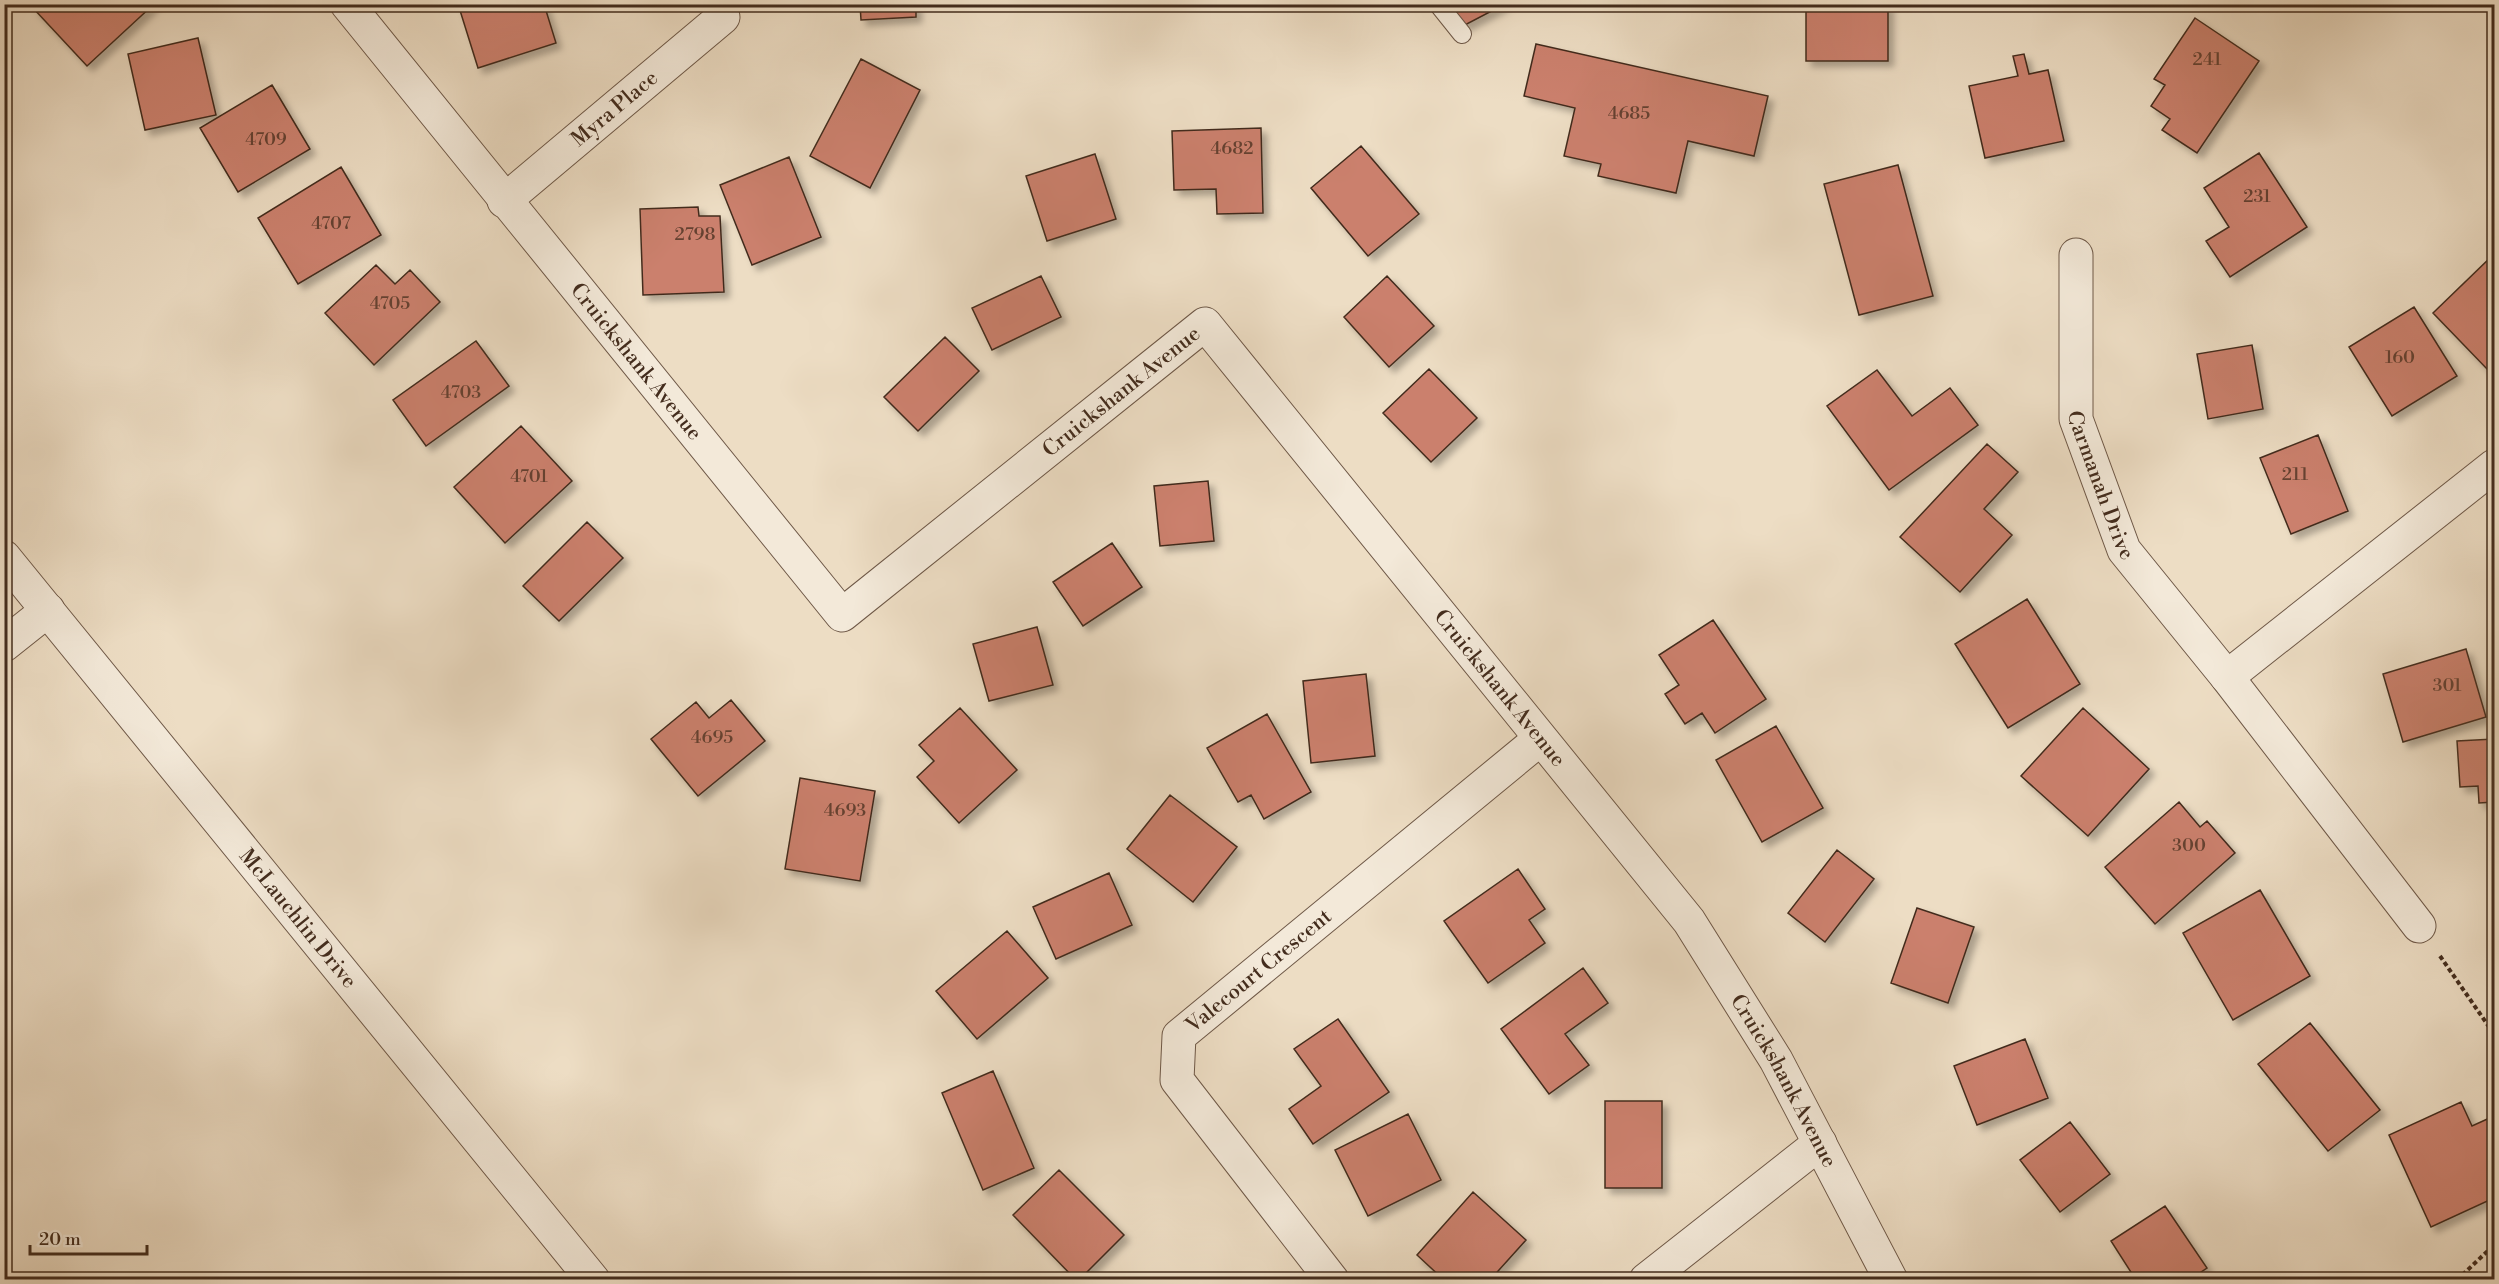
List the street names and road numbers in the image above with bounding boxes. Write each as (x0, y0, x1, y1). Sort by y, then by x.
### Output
street label: Myra Place (566, 65, 664, 153)
street label: Cruickshank Avenue (564, 278, 707, 446)
street label: Cruickshank Avenue (1038, 321, 1206, 463)
street label: Carmanah Drive (2062, 410, 2139, 566)
street label: Cruickshank Avenue (1428, 605, 1571, 772)
street label: McLauchlin Drive (233, 844, 362, 994)
street label: Valecourt Crescent (1180, 904, 1338, 1040)
street label: Cruickshank Avenue (1724, 990, 1842, 1172)

